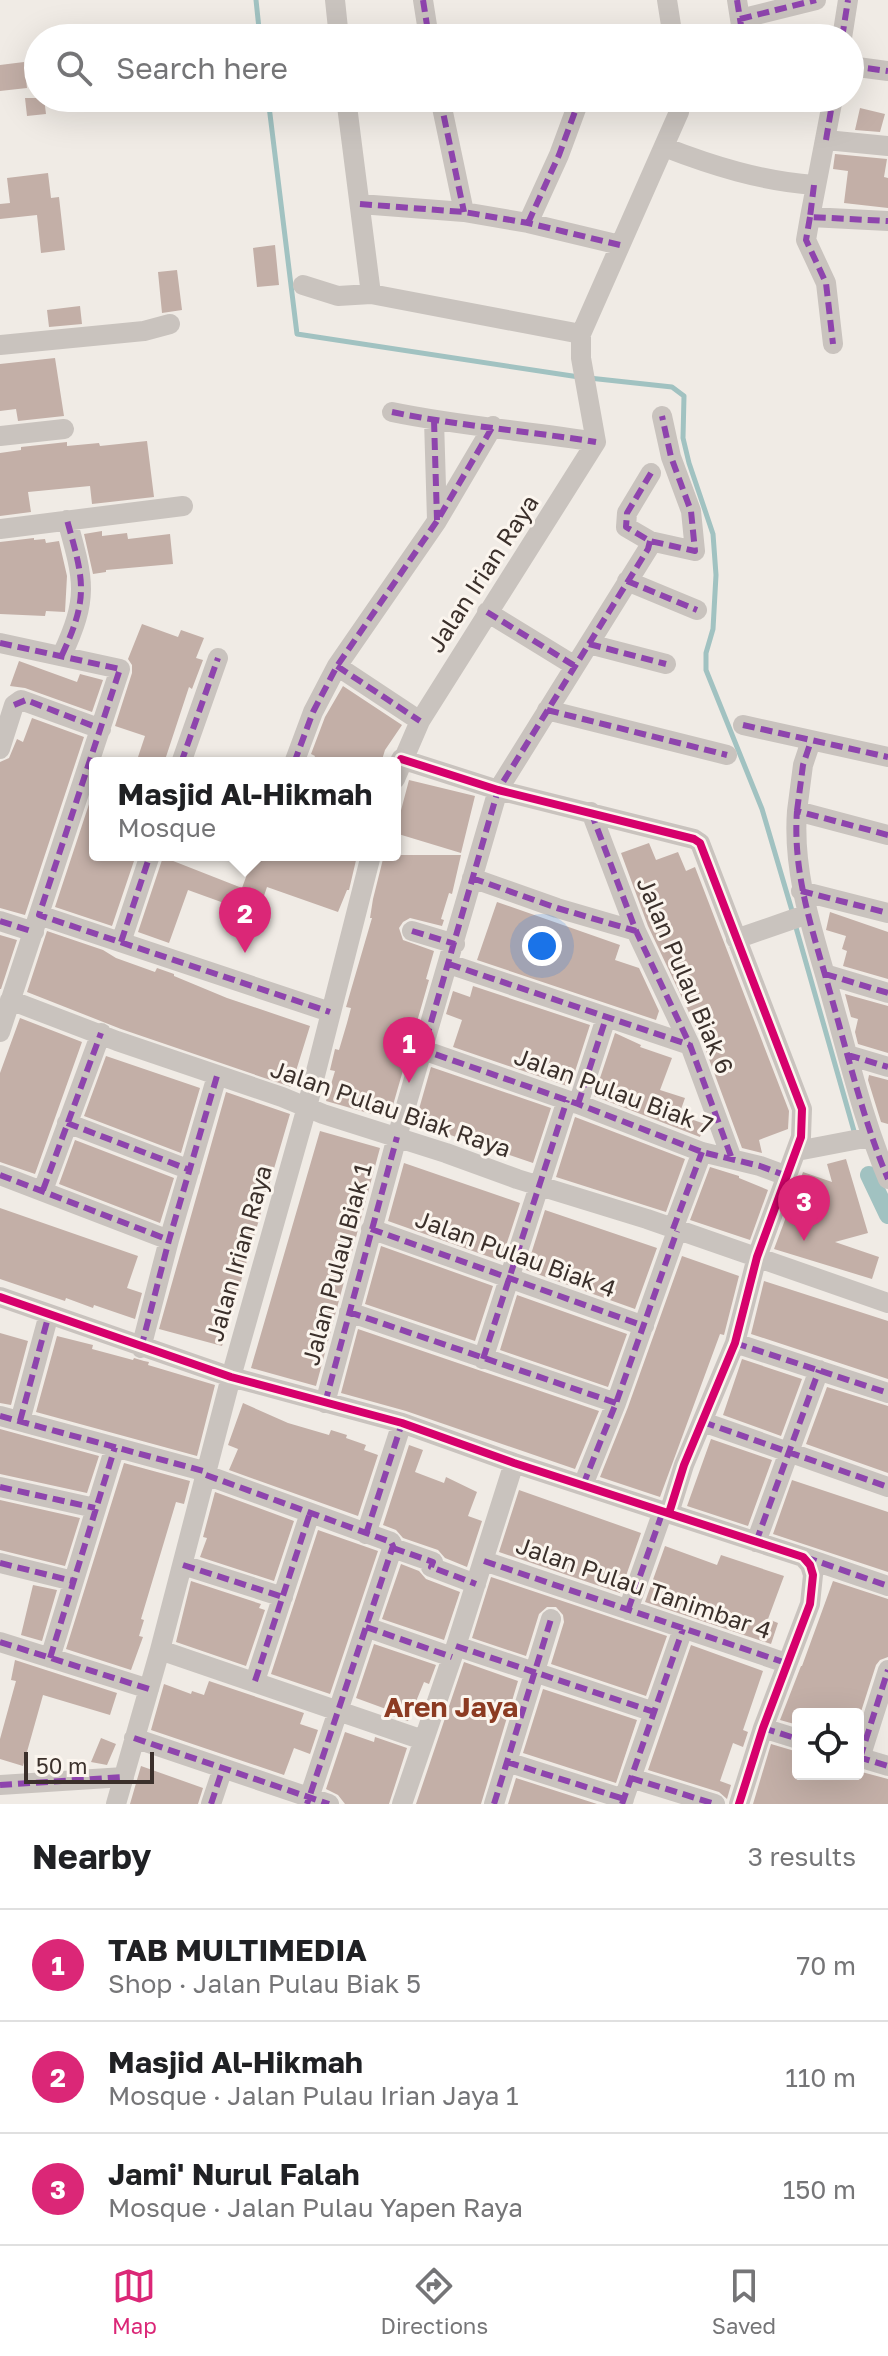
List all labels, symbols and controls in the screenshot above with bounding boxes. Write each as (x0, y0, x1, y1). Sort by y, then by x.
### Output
search box (24, 24, 864, 112)
icon: search (52, 46, 96, 90)
text: Search here (116, 50, 288, 86)
street label: Jalan Irian Raya (420, 489, 544, 657)
popup (89, 757, 401, 861)
text: Masjid Al-Hikmah (118, 776, 372, 812)
text: Mosque (118, 812, 216, 843)
street label: Jalan Pulau Biak 6 (631, 872, 741, 1078)
pin: 2 (219, 887, 271, 953)
your location (522, 926, 562, 966)
pin: 1 (383, 1017, 435, 1083)
street label: Jalan Pulau Biak 7 (511, 1041, 717, 1139)
street label: Jalan Pulau Biak Raya (267, 1053, 515, 1163)
street label: Jalan Pulau Biak 1 (295, 1160, 377, 1368)
street label: Jalan Irian Raya (199, 1162, 277, 1344)
pin: 3 (778, 1175, 830, 1241)
street label: Jalan Pulau Biak 4 (412, 1203, 620, 1303)
street label: Jalan Pulau Tanimbar 4 (513, 1530, 775, 1644)
district label: Aren Jaya (384, 1690, 518, 1723)
map controls (792, 1708, 864, 1780)
button: locate (792, 1708, 864, 1780)
scale bar (24, 1748, 154, 1784)
text: 50 m (36, 1752, 87, 1779)
text: Nearby (32, 1836, 152, 1876)
text: 3 results (748, 1841, 856, 1872)
text: TAB MULTIMEDIA (108, 1932, 367, 1968)
text: 1 (51, 1950, 65, 1981)
text: 70 m (797, 1950, 856, 1981)
text: Shop · Jalan Pulau Biak 5 (108, 1968, 421, 1999)
text: Masjid Al-Hikmah (108, 2044, 363, 2080)
text: 2 (50, 2062, 66, 2093)
text: 110 m (785, 2062, 856, 2093)
text: Mosque · Jalan Pulau Irian Jaya 1 (108, 2080, 519, 2111)
text: Jami' Nurul Falah (108, 2156, 360, 2192)
text: 3 (50, 2174, 66, 2205)
text: 150 m (783, 2174, 856, 2205)
text: Mosque · Jalan Pulau Yapen Raya (108, 2192, 523, 2223)
tab: Map (112, 2264, 157, 2339)
tab: Directions (381, 2264, 488, 2339)
tab: Saved (712, 2264, 776, 2339)

